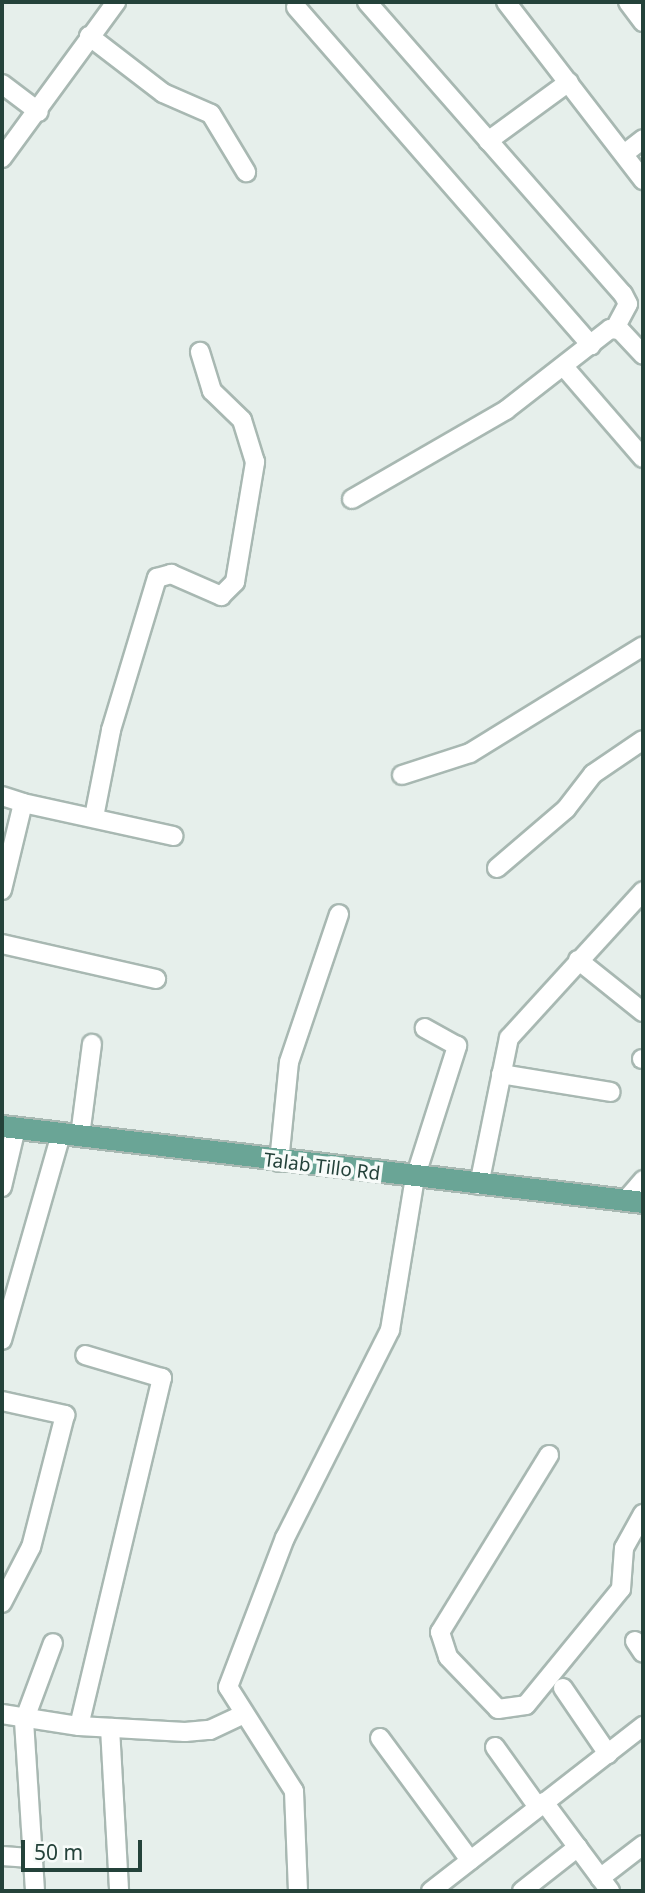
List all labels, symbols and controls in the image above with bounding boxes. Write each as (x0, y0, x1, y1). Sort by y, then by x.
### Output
street label: Talab Tillo Rd (262, 1149, 382, 1185)
scale bar (24, 1826, 145, 1870)
text: 50 m (34, 1838, 83, 1866)

